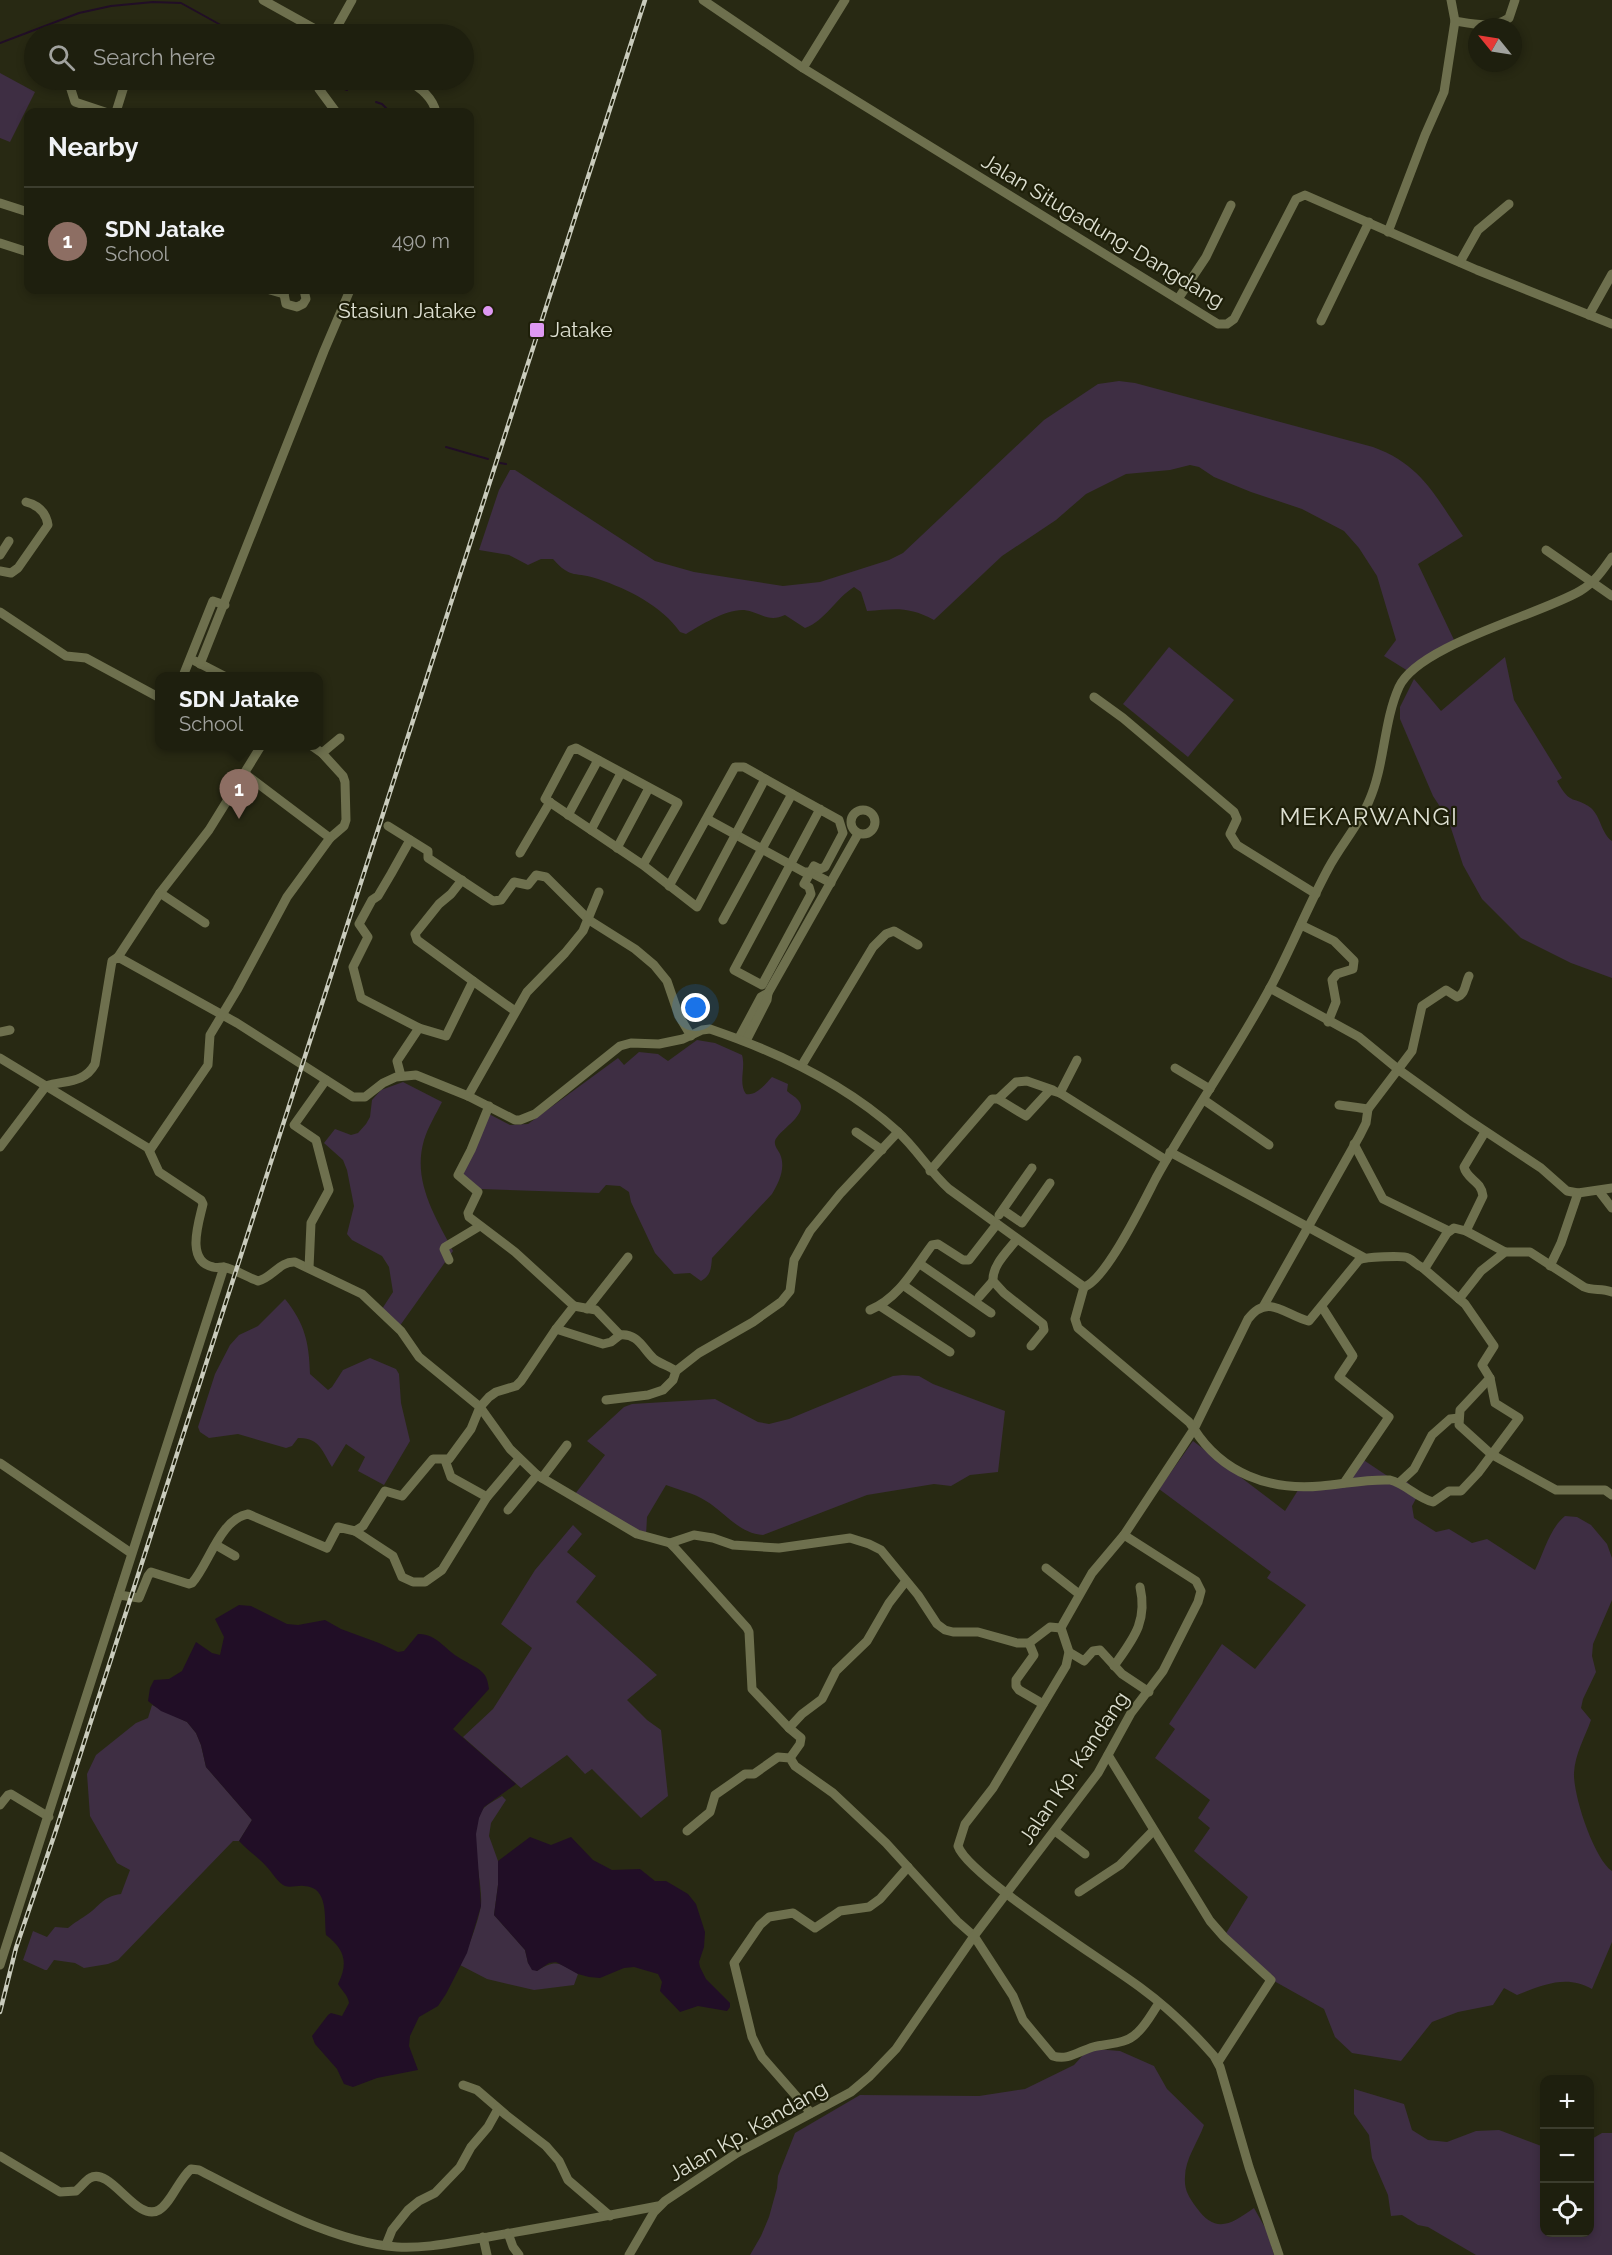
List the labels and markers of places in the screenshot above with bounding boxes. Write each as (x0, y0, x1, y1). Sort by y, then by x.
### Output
place label: Stasiun Jatake (338, 298, 476, 323)
marker: Stasiun Jatake (481, 304, 495, 318)
place label: Jatake (550, 317, 613, 342)
marker: Jatake (528, 321, 546, 339)
pin: 1 (220, 770, 258, 819)

